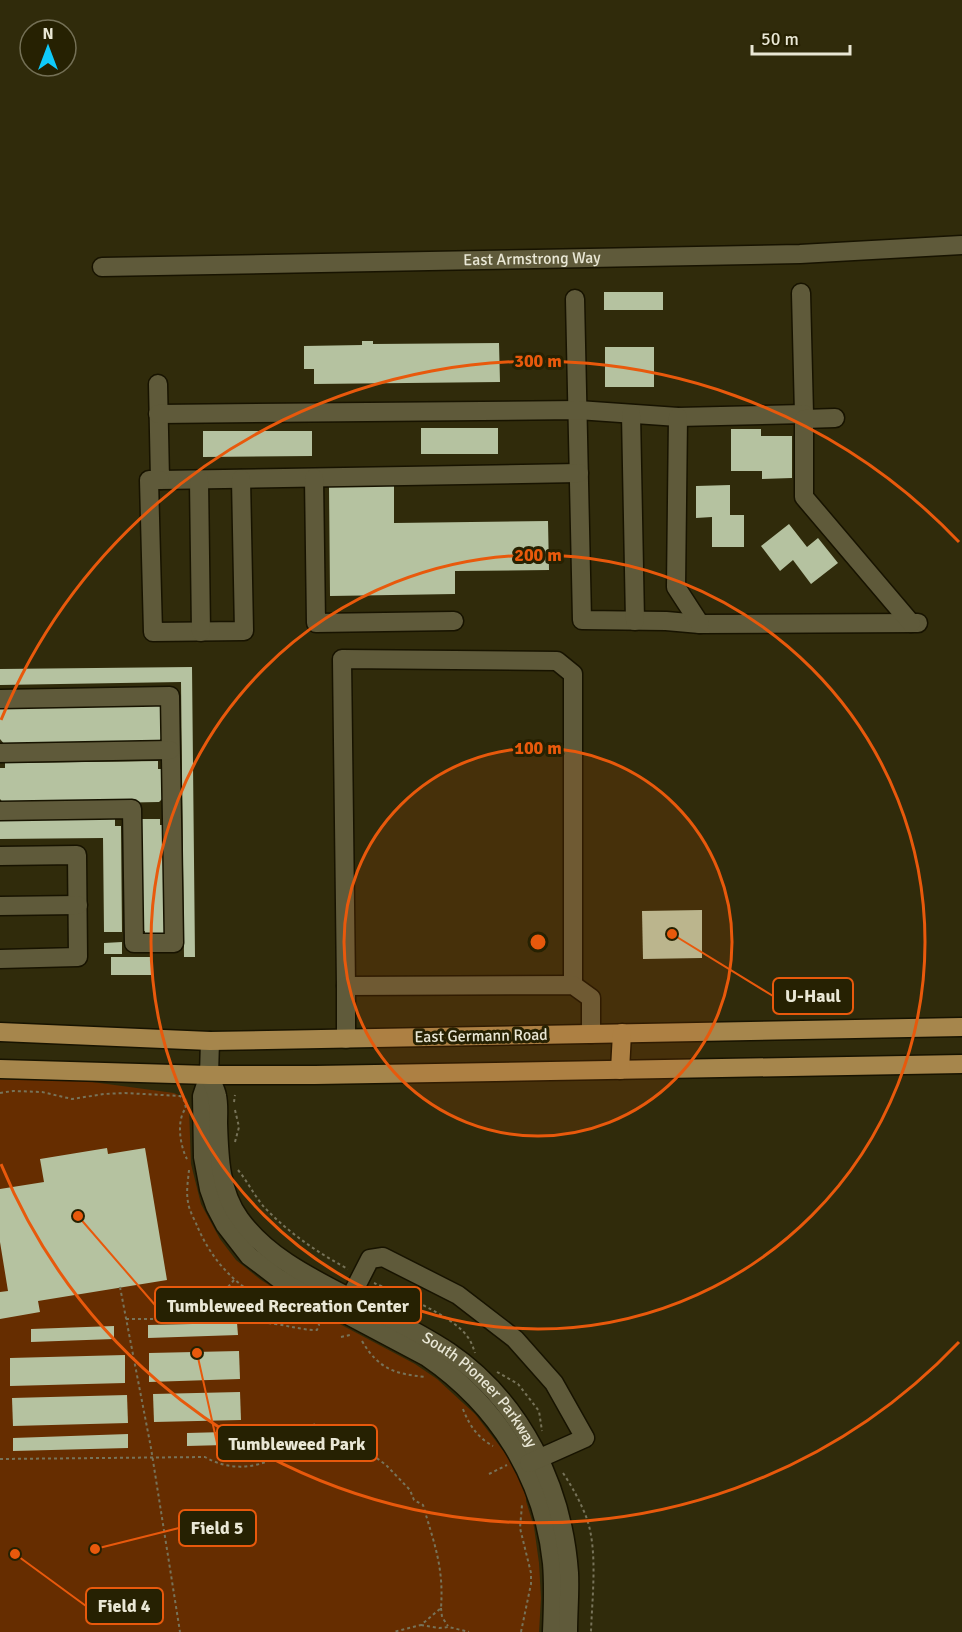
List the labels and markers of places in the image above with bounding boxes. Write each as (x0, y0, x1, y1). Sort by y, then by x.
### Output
centre of rings (528, 932, 548, 952)
callout: U-Haul (773, 978, 853, 1014)
callout: Tumbleweed Recreation Center (155, 1287, 421, 1323)
callout: Tumbleweed Park (217, 1425, 377, 1461)
callout: Field 5 (179, 1510, 256, 1546)
callout: Field 4 (86, 1588, 163, 1624)

